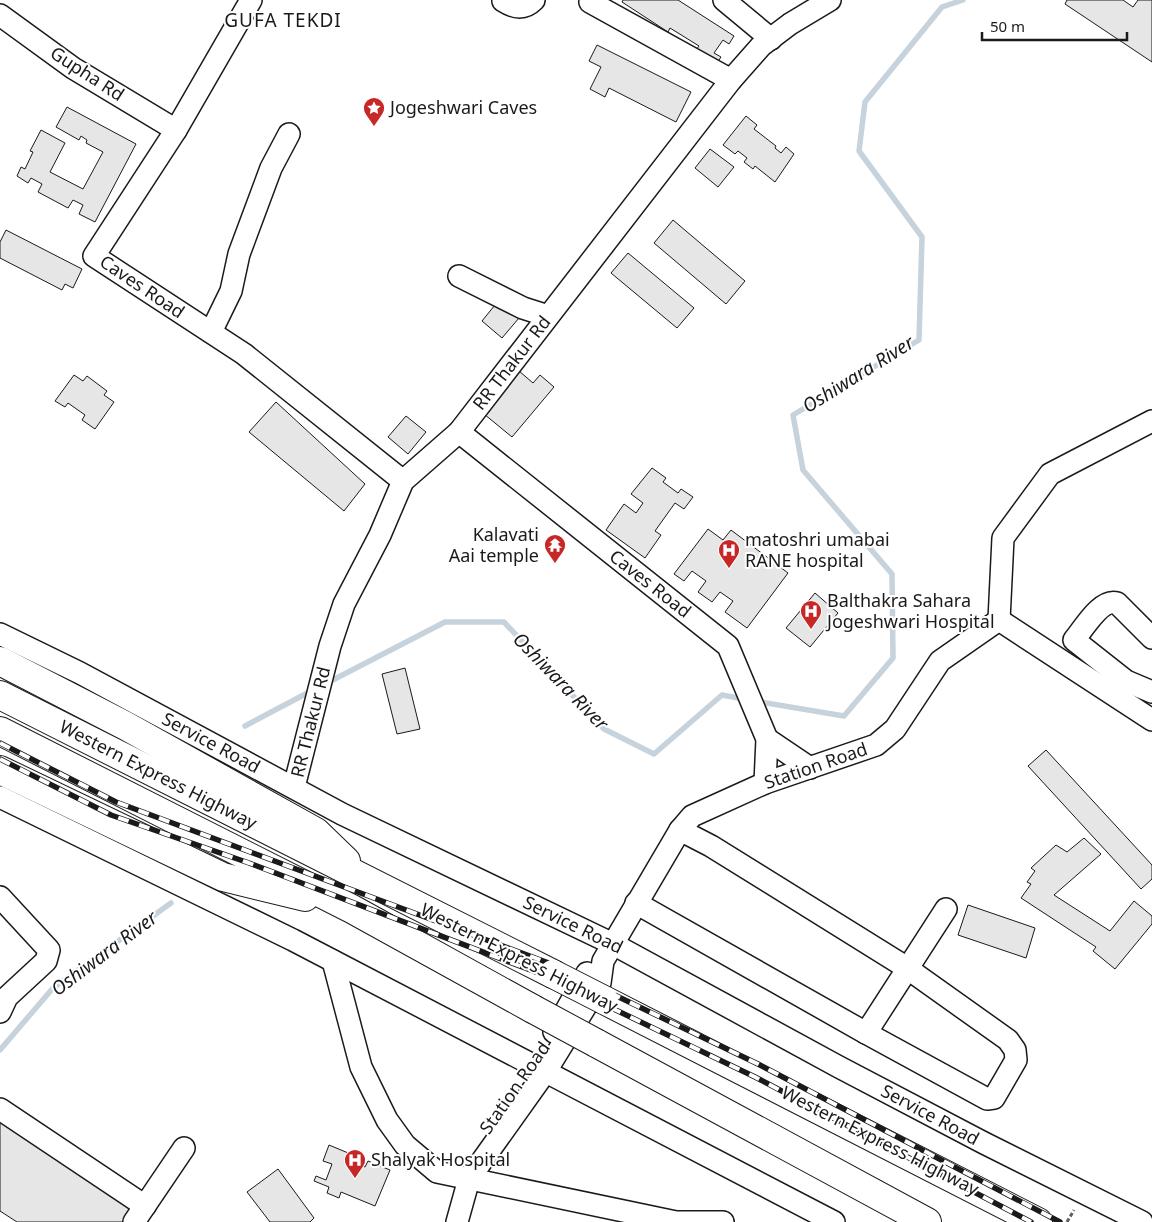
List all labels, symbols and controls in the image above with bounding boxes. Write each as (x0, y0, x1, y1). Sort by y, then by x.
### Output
district label: GUFA TEKDI (224, 7, 342, 33)
scale bar (982, 10, 1127, 42)
text: 50 m (990, 16, 1025, 36)
street label: Gupha Rd (46, 40, 129, 106)
place label: Jogeshwari Caves (388, 95, 537, 119)
place icon: Jogeshwari Caves (362, 96, 386, 127)
street label: Caves Road (96, 249, 190, 323)
street label: RR Thakur Rd (467, 310, 556, 414)
water label: Oshiwara River (797, 329, 920, 419)
place label: Kalavati Aai temple (449, 522, 539, 567)
place label: matoshri umabai RANE hospital (745, 527, 890, 572)
temple icon: Kalavati Aai temple (543, 533, 567, 564)
hospital icon: matoshri umabai RANE hospital (717, 538, 741, 569)
street label: Caves Road (605, 544, 696, 623)
place label: Balthakra Sahara Jogeshwari Hospital (825, 588, 995, 633)
hospital icon: Balthakra Sahara Jogeshwari Hospital (799, 599, 823, 630)
water label: Oshiwara River (508, 626, 615, 737)
street label: RR Thakur Rd (285, 664, 335, 780)
street label: Service Road (158, 706, 265, 778)
street label: Western Express Highway (56, 714, 262, 835)
street label: Station Road (761, 736, 870, 794)
street label: Service Road (520, 890, 627, 959)
street label: Western Express Highway (417, 897, 623, 1018)
water label: Oshiwara River (45, 904, 164, 1002)
street label: Station Road (473, 1036, 555, 1138)
street label: Service Road (877, 1078, 984, 1150)
street label: Western Express Highway (778, 1080, 984, 1201)
place label: Shalyak Hospital (371, 1147, 510, 1171)
hospital icon: Shalyak Hospital (343, 1148, 367, 1179)

